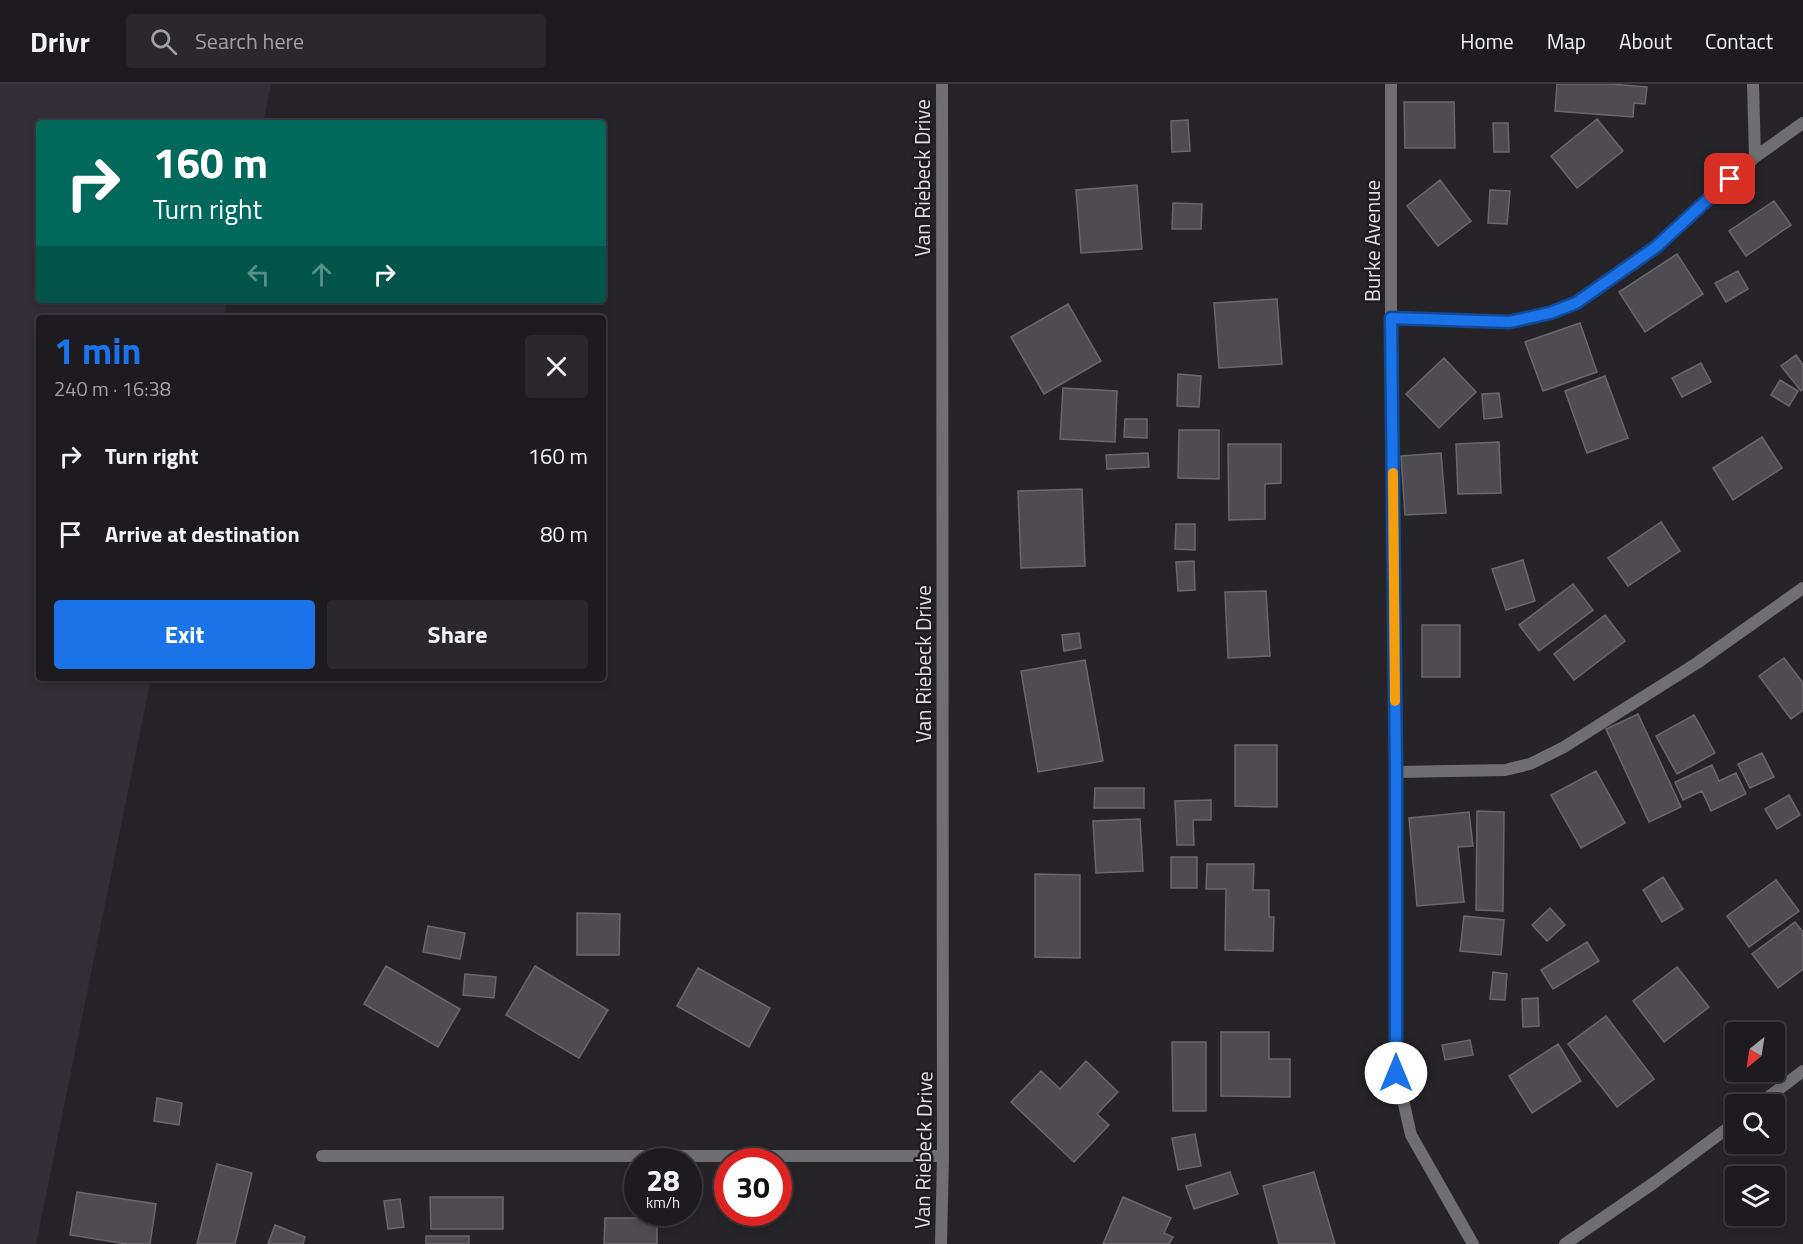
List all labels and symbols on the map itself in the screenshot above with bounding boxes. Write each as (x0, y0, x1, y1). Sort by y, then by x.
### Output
street label: Van Riebeck Drive (906, 99, 938, 257)
pin (1704, 153, 1755, 204)
street label: Burke Avenue (1356, 180, 1388, 302)
street label: Van Riebeck Drive (907, 585, 939, 743)
north arrow (1725, 1022, 1785, 1082)
position arrow (1364, 1041, 1428, 1105)
street label: Van Riebeck Drive (906, 1071, 940, 1229)
speed limit sign: 30 (714, 1148, 792, 1226)

